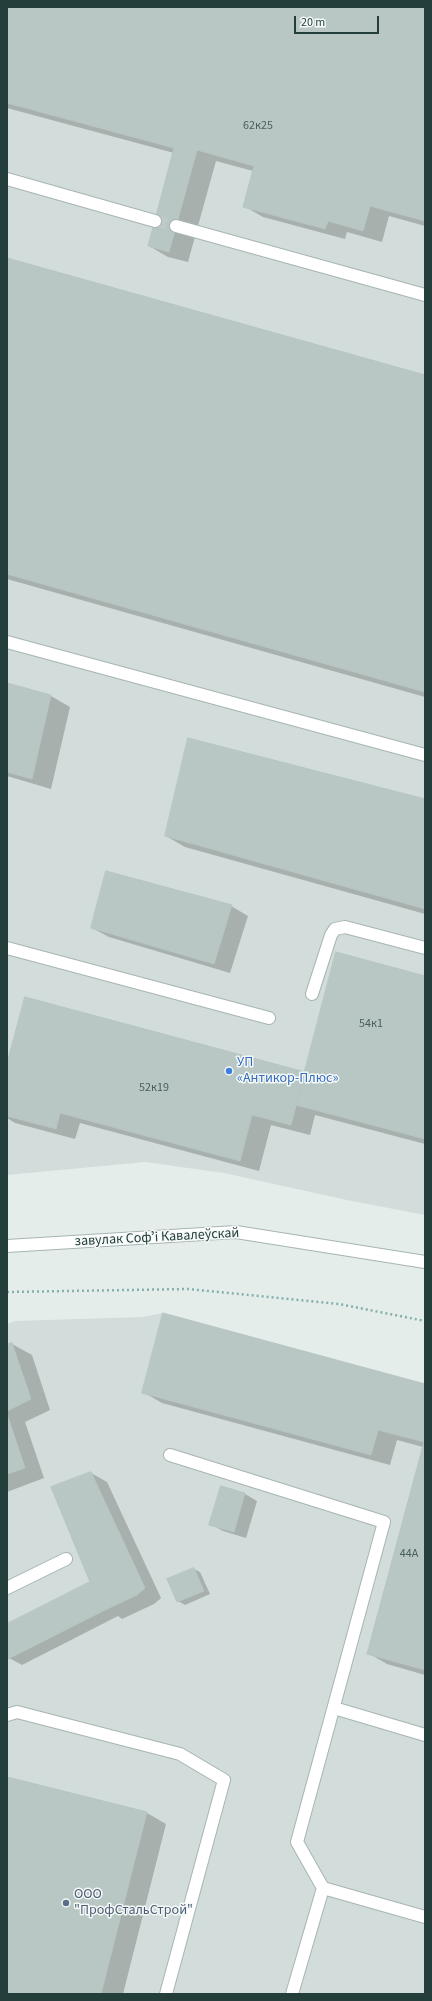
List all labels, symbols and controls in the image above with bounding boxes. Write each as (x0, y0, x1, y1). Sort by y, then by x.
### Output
scale bar (296, 8, 381, 34)
text: 20 m (301, 14, 325, 31)
house number: 62к25 (243, 119, 273, 133)
house number: 54к1 (359, 1017, 383, 1031)
place label: УП «Антикор-Плюс» (237, 1055, 339, 1088)
marker: УП «Антикор-Плюс» (224, 1066, 234, 1076)
house number: 52к19 (139, 1081, 169, 1095)
street label: завулак Софʼі Кавалеўскай (74, 1225, 240, 1251)
house number: 44А (400, 1547, 418, 1561)
place label: ООО "ПрофСтальСтрой" (74, 1887, 193, 1920)
marker: ООО "ПрофСтальСтрой" (61, 1898, 71, 1908)

